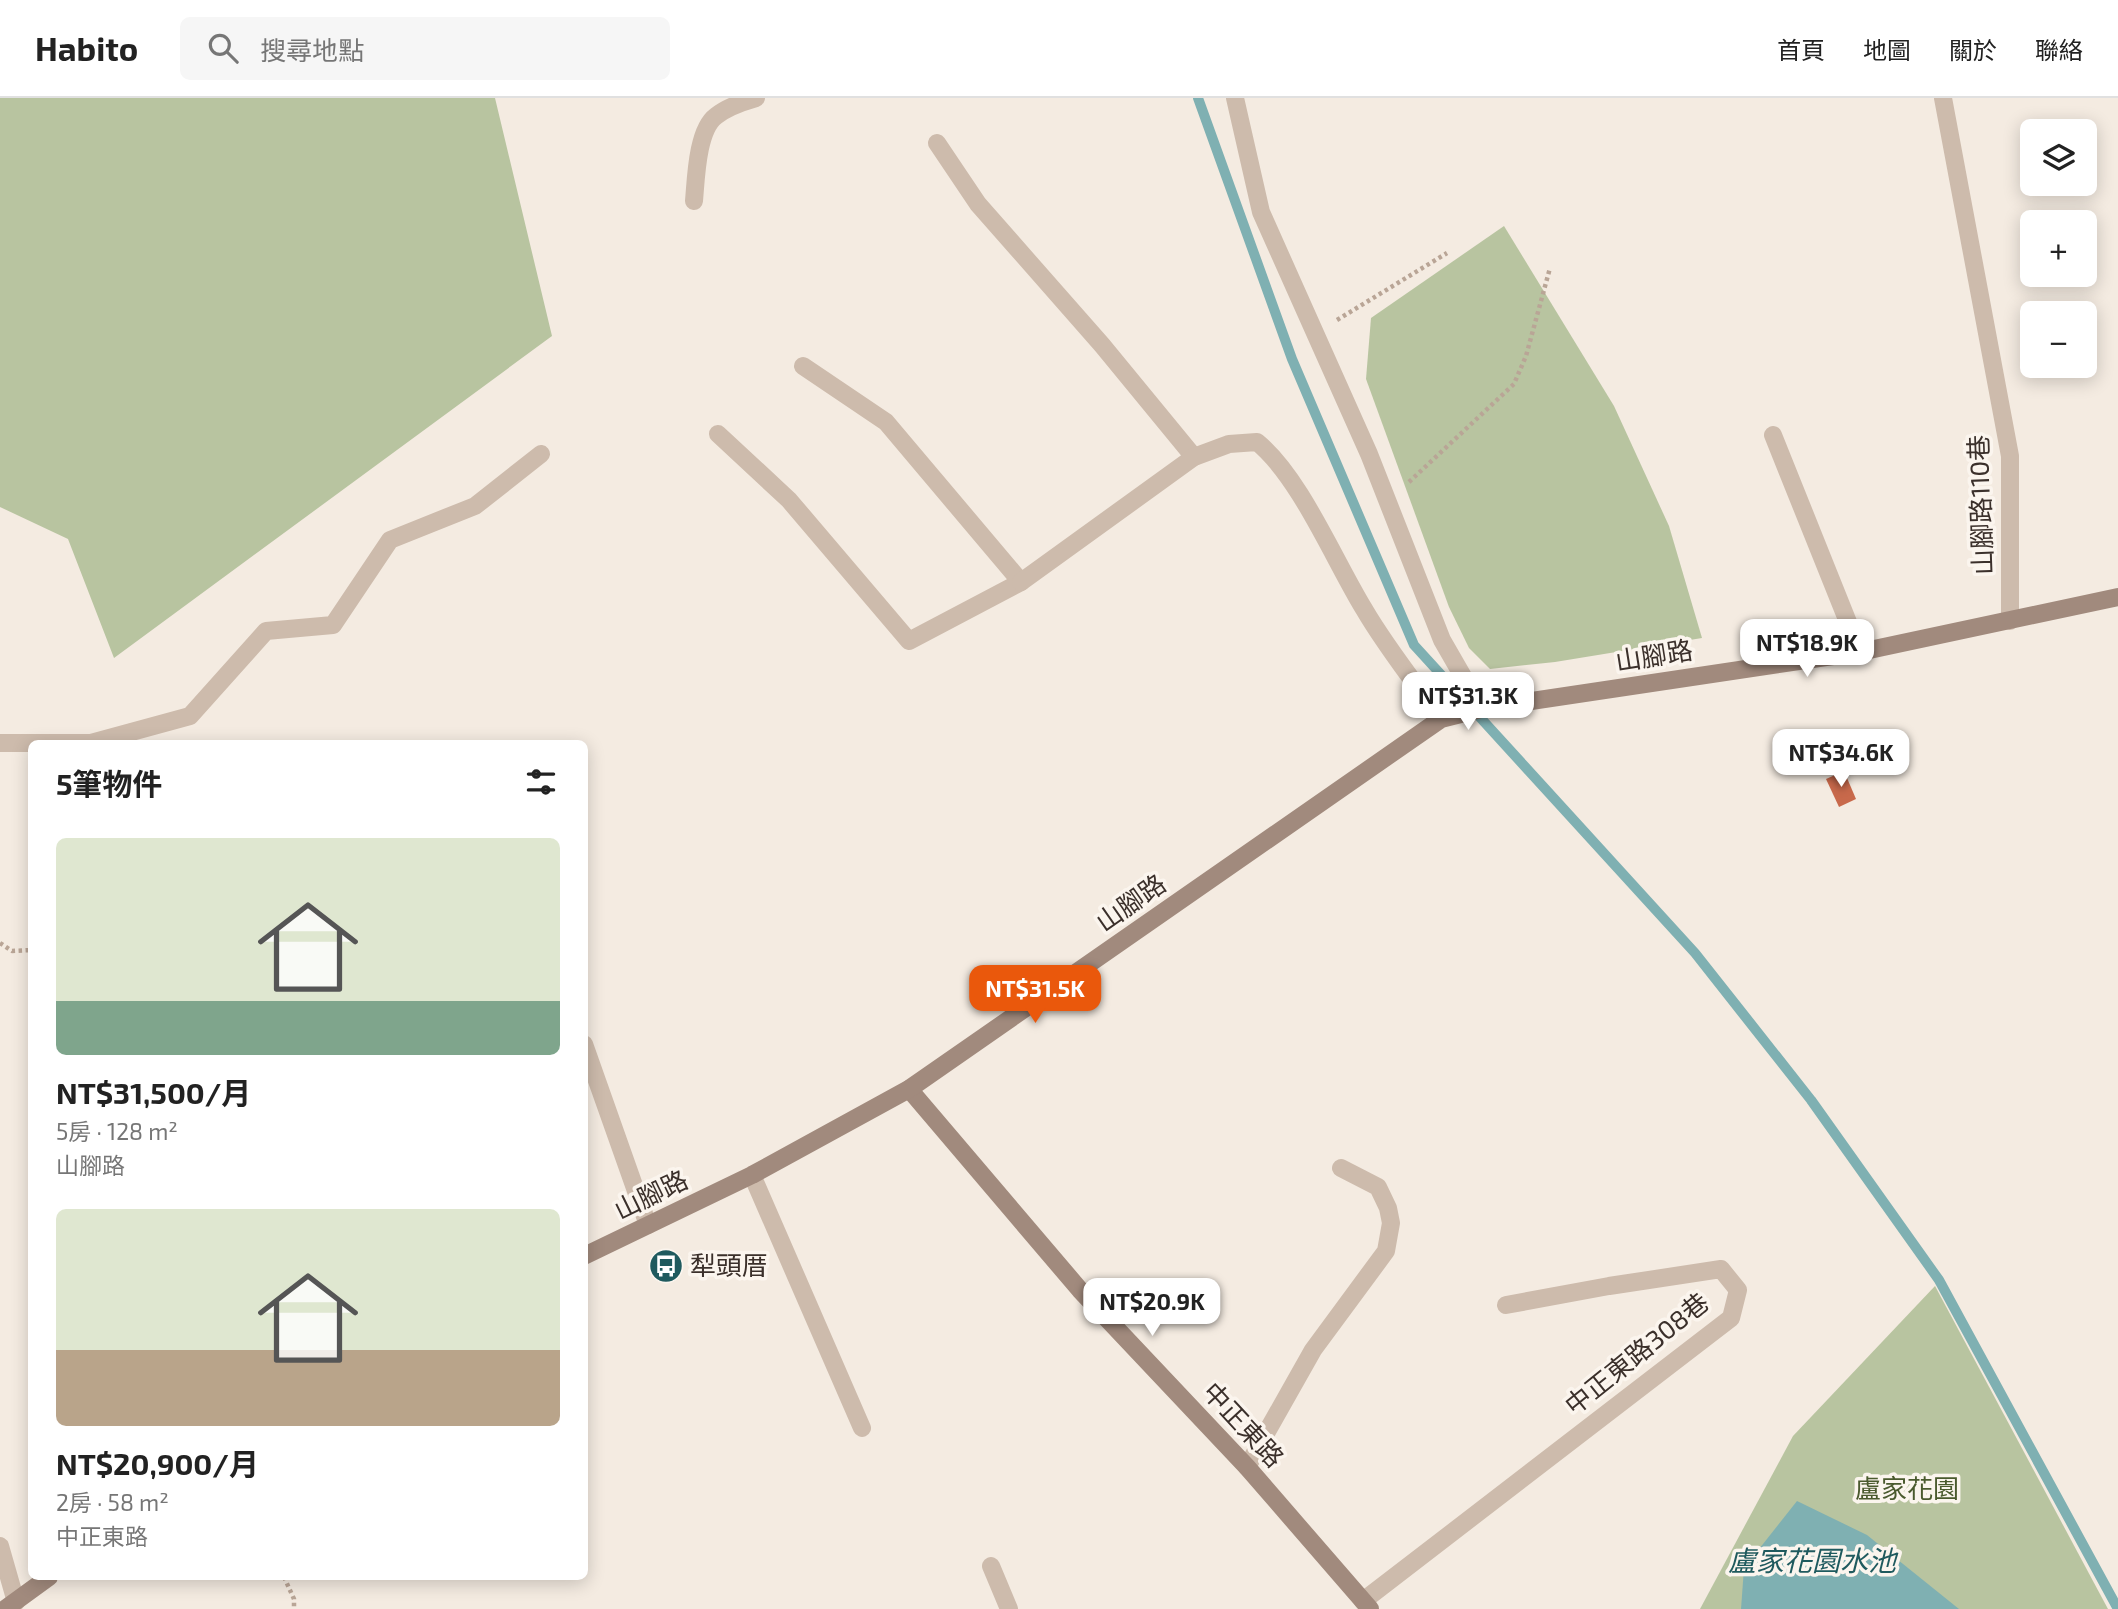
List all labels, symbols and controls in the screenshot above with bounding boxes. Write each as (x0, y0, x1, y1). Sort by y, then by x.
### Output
search box (180, 17, 670, 80)
text: Habito (35, 28, 138, 68)
icon: search (204, 29, 242, 67)
text: 搜尋地點 (260, 34, 364, 65)
text: 首頁 (1777, 35, 1825, 64)
text: 地圖 (1863, 35, 1911, 64)
text: 關於 (1949, 35, 1997, 64)
text: 聯絡 (2035, 35, 2083, 64)
map controls (2020, 119, 2097, 378)
button: layers (2020, 119, 2097, 196)
button: + (2020, 210, 2097, 287)
button: − (2020, 301, 2097, 378)
street label: 山腳路110巷 (1962, 434, 1997, 576)
pin: NT$18.9K (1735, 620, 1879, 679)
text: NT$18.9K (1756, 628, 1858, 656)
street label: 山腳路 (1613, 633, 1695, 676)
pin: NT$31.3K (1396, 672, 1540, 732)
text: NT$31.3K (1418, 681, 1518, 709)
pin: NT$34.6K (1769, 730, 1913, 789)
text: NT$34.6K (1788, 738, 1894, 766)
icon: filters (522, 763, 560, 801)
text: 5筆物件 (56, 765, 163, 801)
street label: 山腳路 (1089, 867, 1171, 937)
icon: home (245, 884, 371, 1010)
pin: NT$31.5K (963, 965, 1107, 1025)
text: NT$31.5K (985, 974, 1085, 1002)
text: NT$31,500/月 (56, 1074, 251, 1110)
text: 5房 · 128 m² (56, 1117, 178, 1145)
text: 山腳路 (56, 1151, 125, 1179)
street label: 山腳路 (608, 1163, 692, 1225)
bus stop icon: 犁頭厝 (647, 1247, 685, 1285)
place label: 犁頭厝 (690, 1249, 768, 1280)
icon: home (245, 1255, 371, 1381)
pin: NT$20.9K (1080, 1278, 1224, 1338)
street label: 中正東路308巷 (1558, 1285, 1714, 1420)
text: NT$20.9K (1099, 1287, 1205, 1315)
street label: 中正東路 (1197, 1375, 1291, 1473)
text: NT$20,900/月 (56, 1445, 259, 1481)
park label: 盧家花園 (1855, 1472, 1959, 1503)
text: 2房 · 58 m² (56, 1488, 169, 1516)
text: 中正東路 (56, 1522, 148, 1550)
water label: 盧家花園水池 (1728, 1543, 1899, 1577)

